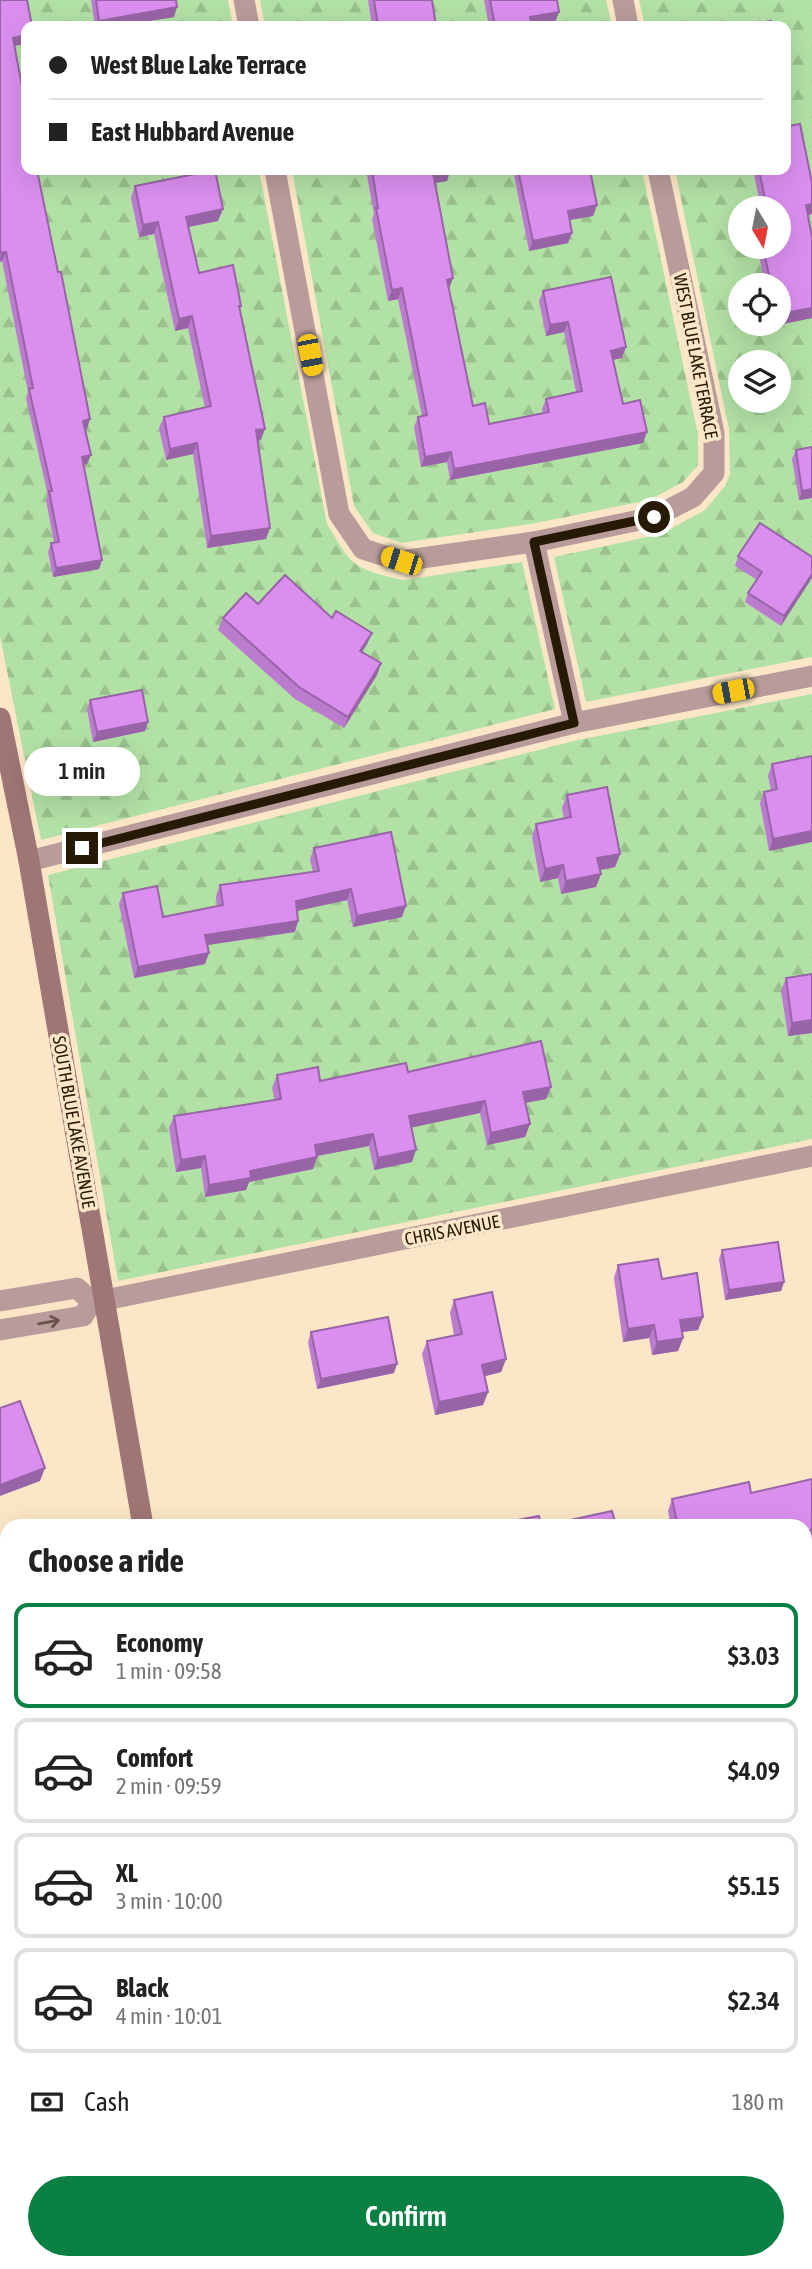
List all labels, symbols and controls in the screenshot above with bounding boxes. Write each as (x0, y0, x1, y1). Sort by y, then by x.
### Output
text: West Blue Lake Terrace (91, 50, 307, 80)
text: East Hubbard Avenue (91, 117, 294, 147)
north arrow (728, 196, 791, 259)
map controls (728, 196, 791, 413)
street label: WEST BLUE LAKE TERRACE (670, 272, 722, 441)
button: locate (728, 273, 791, 336)
car (296, 332, 325, 378)
button: layers (728, 350, 791, 413)
route start (638, 501, 670, 533)
car (378, 545, 425, 577)
car (711, 677, 756, 705)
callout: 1 min (24, 746, 140, 796)
text: 1 min (59, 758, 105, 784)
route end (66, 832, 98, 864)
street label: SOUTH BLUE LAKE AVENUE (49, 1034, 100, 1210)
street label: CHRIS AVENUE (403, 1210, 501, 1249)
one-way arrow (37, 1314, 60, 1328)
text: Choose a ride (28, 1542, 184, 1579)
icon: car (32, 1624, 95, 1687)
text: Economy (116, 1628, 203, 1658)
text: $3.03 (728, 1641, 780, 1671)
text: 1 min · 09:58 (116, 1658, 222, 1684)
icon: car (32, 1739, 95, 1802)
text: Comfort (116, 1743, 193, 1773)
text: $4.09 (728, 1756, 780, 1786)
text: 2 min · 09:59 (116, 1773, 222, 1799)
icon: car (32, 1854, 95, 1917)
text: XL (116, 1858, 138, 1888)
text: $5.15 (728, 1871, 780, 1901)
text: 3 min · 10:00 (116, 1888, 222, 1914)
icon: car (32, 1969, 95, 2032)
text: Black (116, 1973, 168, 2003)
text: $2.34 (728, 1986, 780, 2016)
text: 4 min · 10:01 (116, 2003, 222, 2029)
icon: cash (28, 2083, 66, 2121)
text: Cash (84, 2087, 130, 2117)
text: 180 m (732, 2089, 784, 2115)
button: Confirm (28, 2176, 784, 2256)

